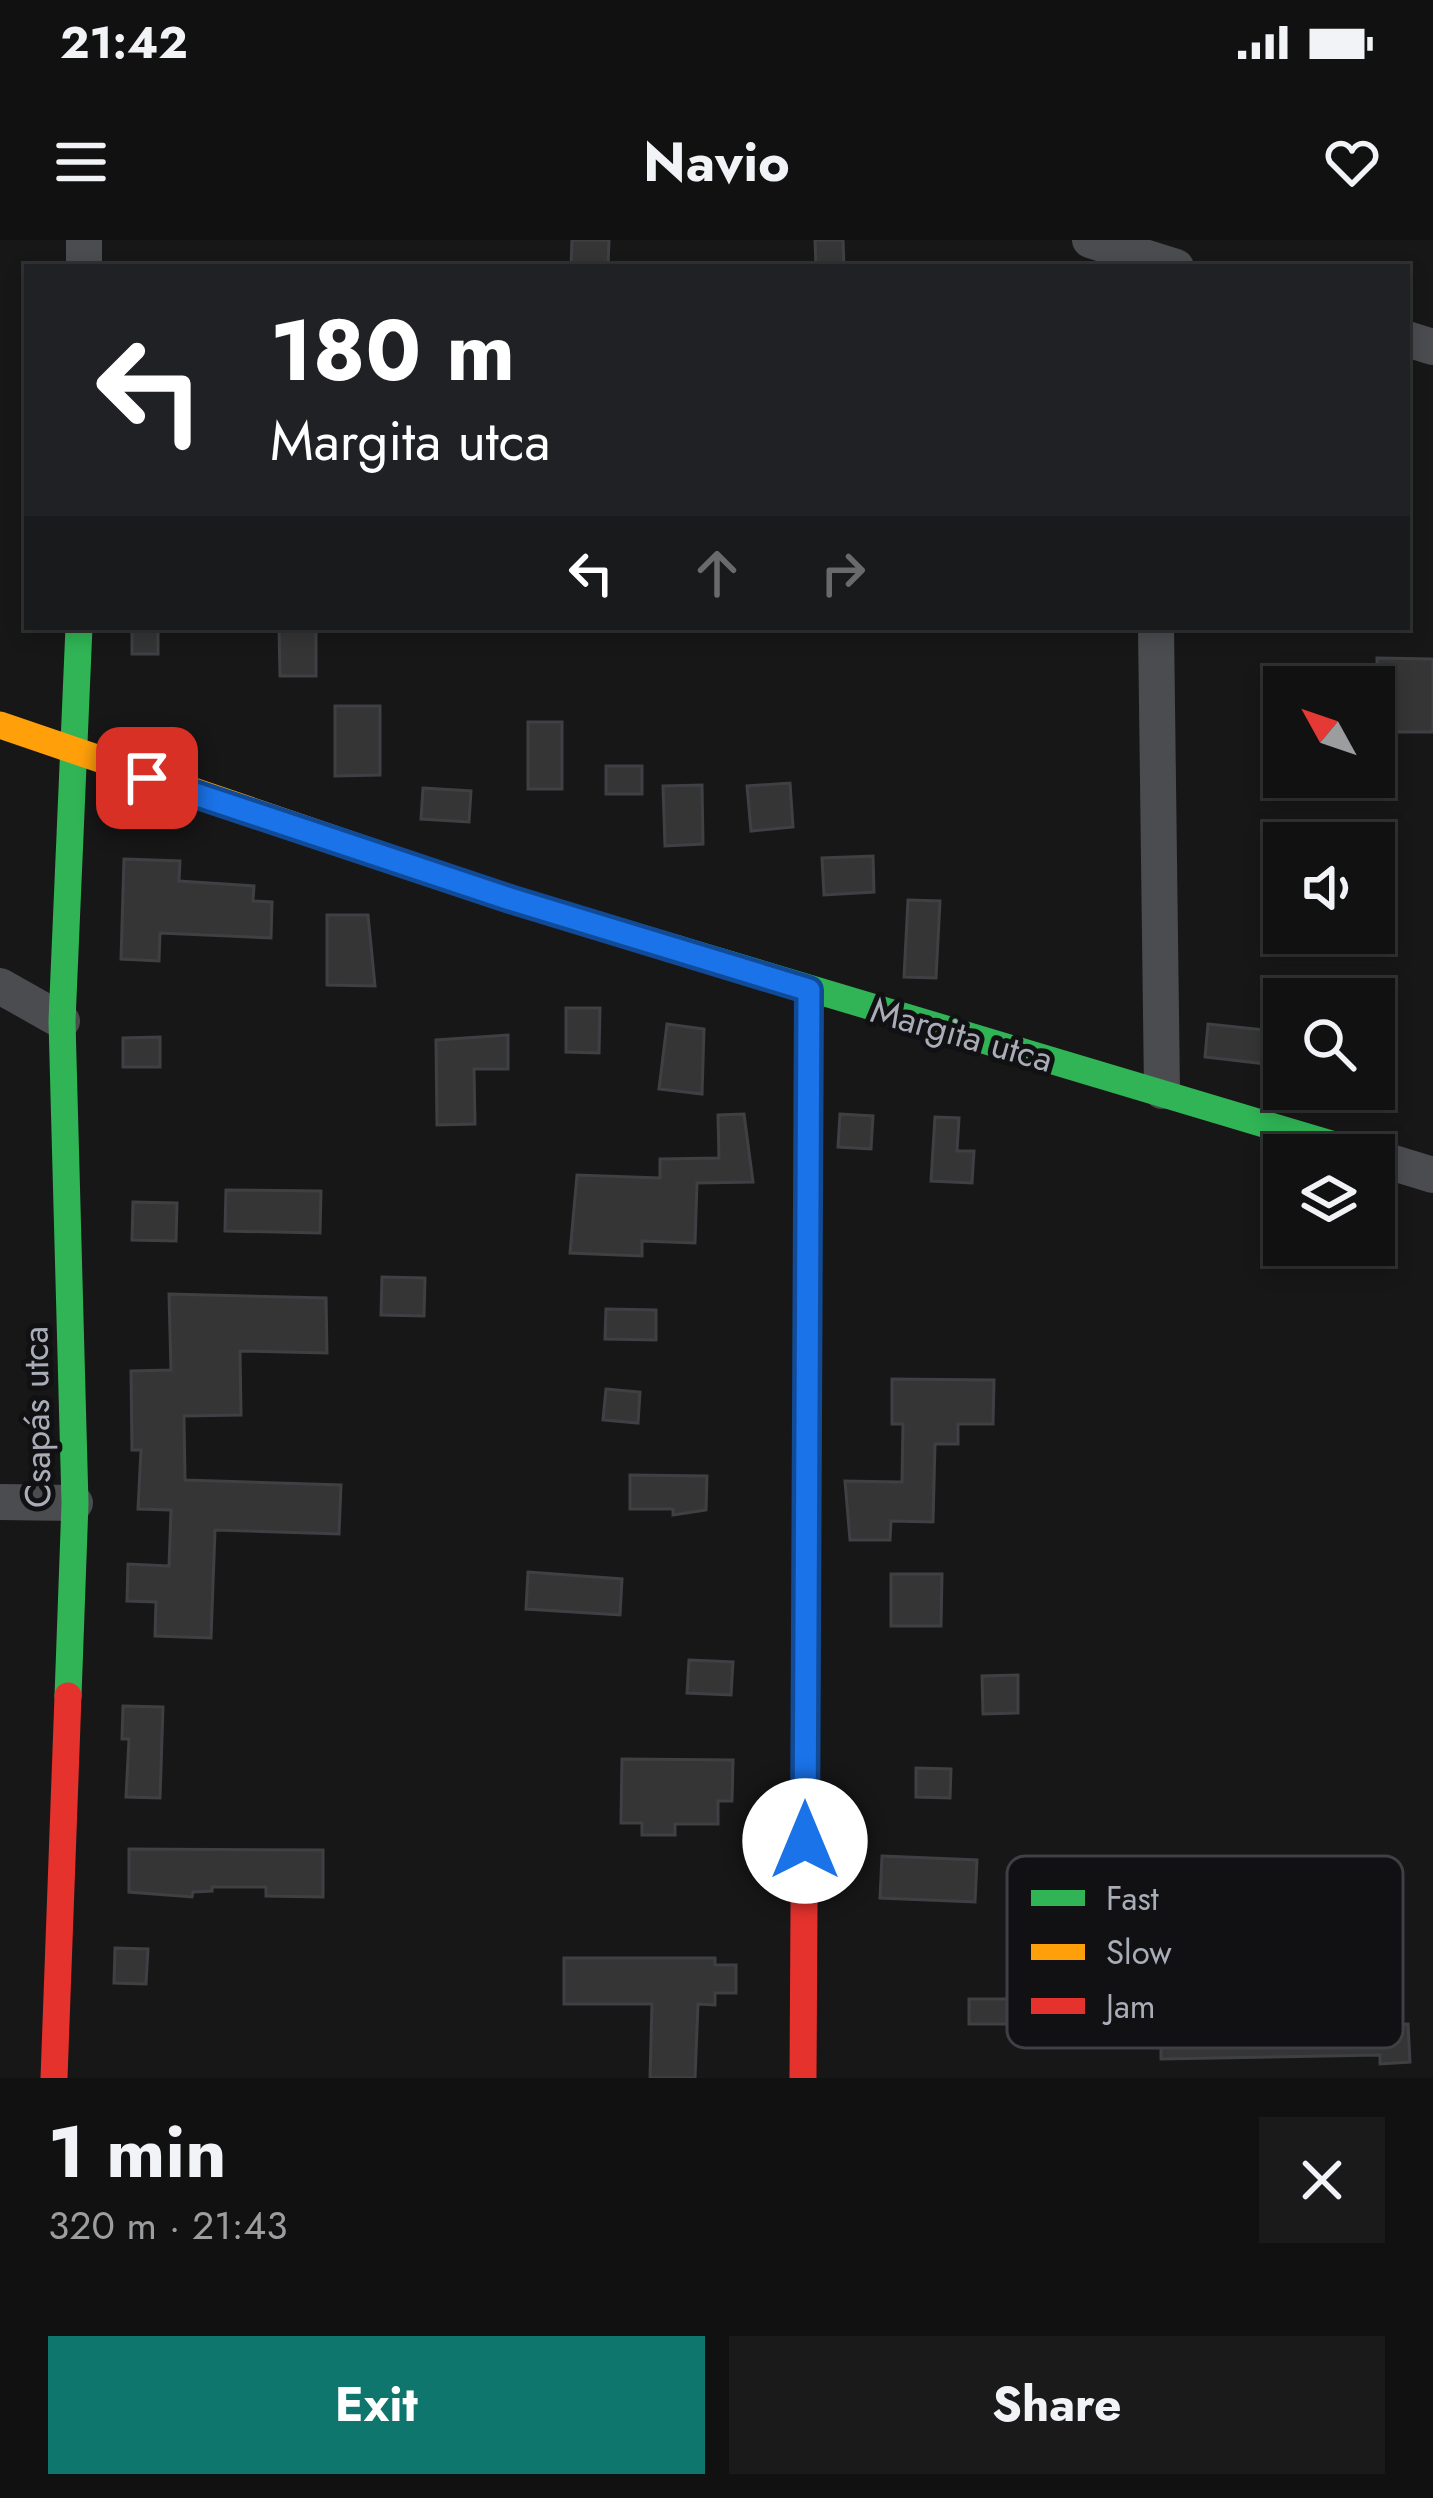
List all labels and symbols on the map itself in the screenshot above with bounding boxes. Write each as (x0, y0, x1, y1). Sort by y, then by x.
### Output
north arrow (1263, 666, 1395, 798)
pin (96, 727, 198, 829)
street label: Margita utca (865, 983, 1059, 1085)
street label: Csapás utca (8, 1326, 64, 1508)
position arrow (742, 1778, 868, 1904)
legend (1007, 1856, 1403, 2048)
text: Fast (1106, 1875, 1159, 1922)
text: Slow (1106, 1929, 1172, 1976)
text: Jam (1102, 1983, 1156, 2030)

